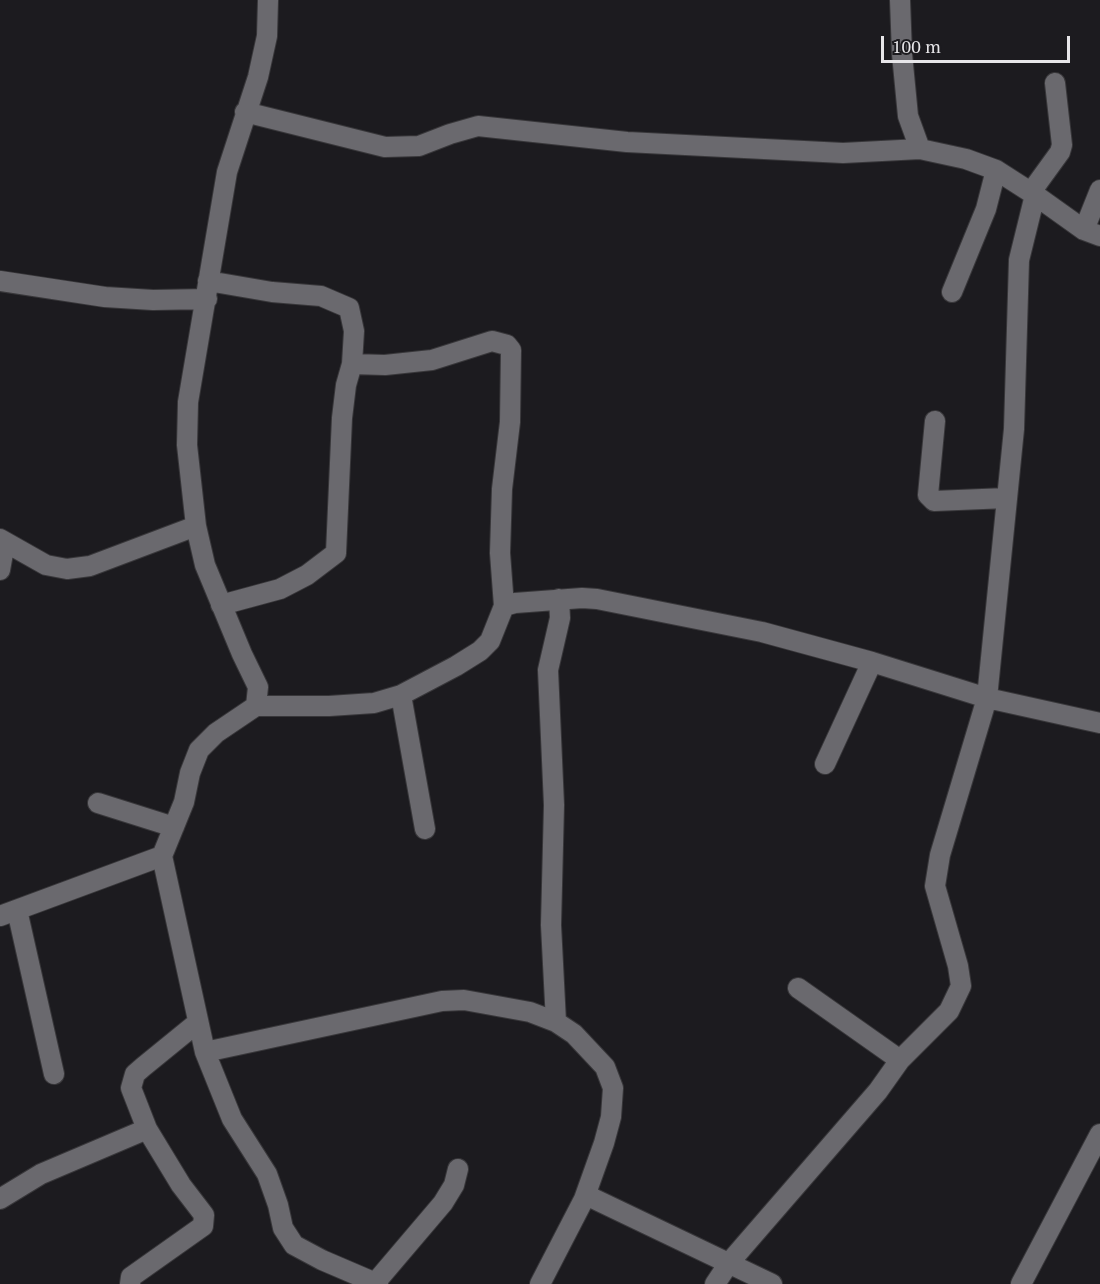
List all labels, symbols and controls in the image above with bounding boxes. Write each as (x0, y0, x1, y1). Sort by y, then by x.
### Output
scale bar (884, 24, 1073, 62)
text: 100 m (892, 34, 941, 58)

